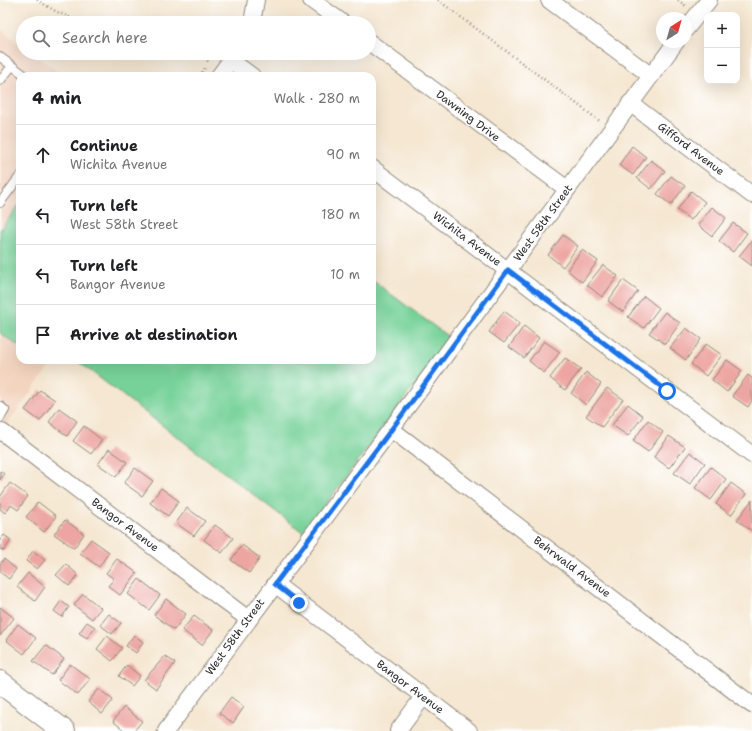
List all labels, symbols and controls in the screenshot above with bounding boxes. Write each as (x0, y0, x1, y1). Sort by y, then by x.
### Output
north arrow (656, 12, 692, 48)
map controls (704, 12, 740, 84)
button: + (704, 12, 740, 48)
search box (16, 16, 376, 60)
icon: search (30, 27, 52, 49)
text: Search here (62, 28, 148, 48)
button: − (704, 48, 740, 84)
text: 4 min (32, 87, 82, 109)
street label: Dawning Drive (433, 87, 503, 145)
text: Walk · 280 m (274, 90, 360, 107)
street label: Gifford Avenue (655, 119, 727, 179)
text: Continue (70, 136, 138, 156)
icon: ahead (32, 144, 54, 166)
text: 90 m (326, 146, 360, 163)
text: Wichita Avenue (70, 156, 167, 173)
street label: West 58th Street (510, 181, 576, 264)
text: Turn left (70, 196, 138, 216)
icon: left (32, 204, 54, 226)
text: 180 m (321, 206, 360, 223)
street label: Wichita Avenue (430, 208, 504, 270)
text: West 58th Street (70, 216, 178, 233)
text: Turn left (70, 256, 138, 276)
icon: left (32, 264, 54, 286)
text: 10 m (330, 266, 360, 283)
text: Bangor Avenue (70, 276, 166, 293)
icon: arrive (32, 324, 54, 346)
text: Arrive at destination (70, 325, 238, 345)
route start (658, 382, 676, 400)
street label: Bangor Avenue (88, 495, 162, 555)
street label: Behrwald Avenue (530, 533, 614, 601)
route end (290, 594, 308, 612)
street label: West 58th Street (202, 595, 268, 678)
street label: Bangor Avenue (373, 657, 447, 717)

